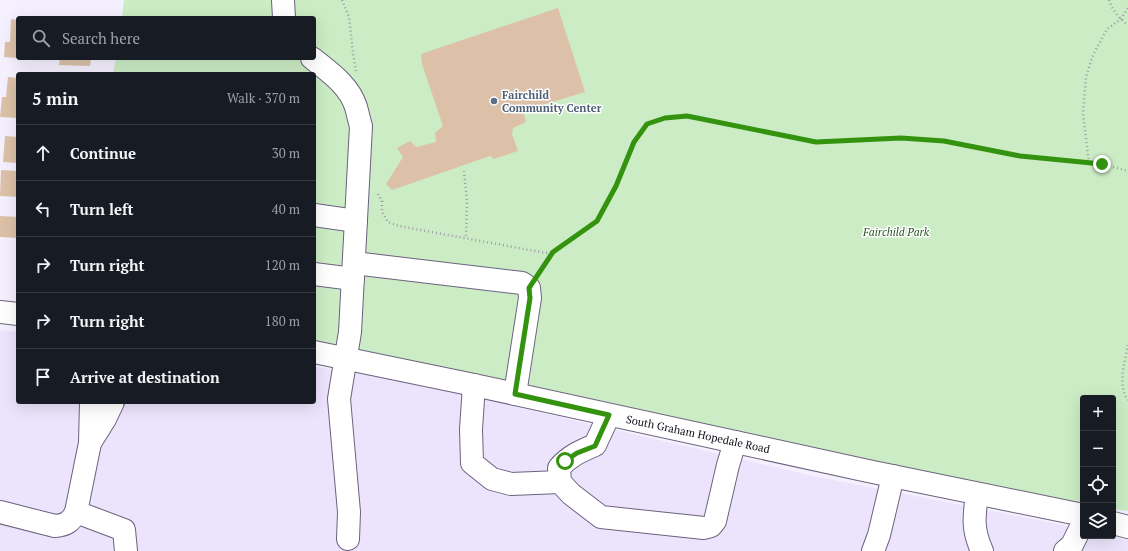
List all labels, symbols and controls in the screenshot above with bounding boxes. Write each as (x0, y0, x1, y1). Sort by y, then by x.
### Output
search box (16, 16, 316, 60)
icon: search (30, 27, 52, 49)
text: Search here (62, 28, 140, 48)
text: 5 min (32, 87, 79, 110)
place label: Fairchild Community Center (502, 88, 602, 115)
text: Walk · 370 m (227, 89, 300, 107)
marker: Fairchild Community Center (489, 96, 499, 106)
icon: ahead (32, 142, 54, 164)
text: Continue (70, 143, 136, 163)
text: 30 m (272, 144, 300, 162)
route end (1093, 155, 1111, 173)
icon: left (32, 198, 54, 220)
text: Turn left (70, 199, 134, 219)
text: 40 m (272, 200, 300, 218)
park label: Fairchild Park (862, 225, 930, 239)
icon: right (32, 254, 54, 276)
text: Turn right (70, 255, 145, 275)
text: 120 m (265, 256, 300, 274)
icon: right (32, 310, 54, 332)
text: Turn right (70, 311, 145, 331)
text: 180 m (265, 312, 300, 330)
icon: arrive (32, 366, 54, 388)
text: Arrive at destination (70, 367, 220, 387)
map controls (1080, 395, 1116, 539)
button: + (1080, 395, 1116, 431)
street label: South Graham Hopedale Road (625, 412, 771, 456)
button: − (1080, 431, 1116, 467)
route start (556, 452, 574, 470)
button: locate (1080, 467, 1116, 503)
button: layers (1080, 503, 1116, 539)

